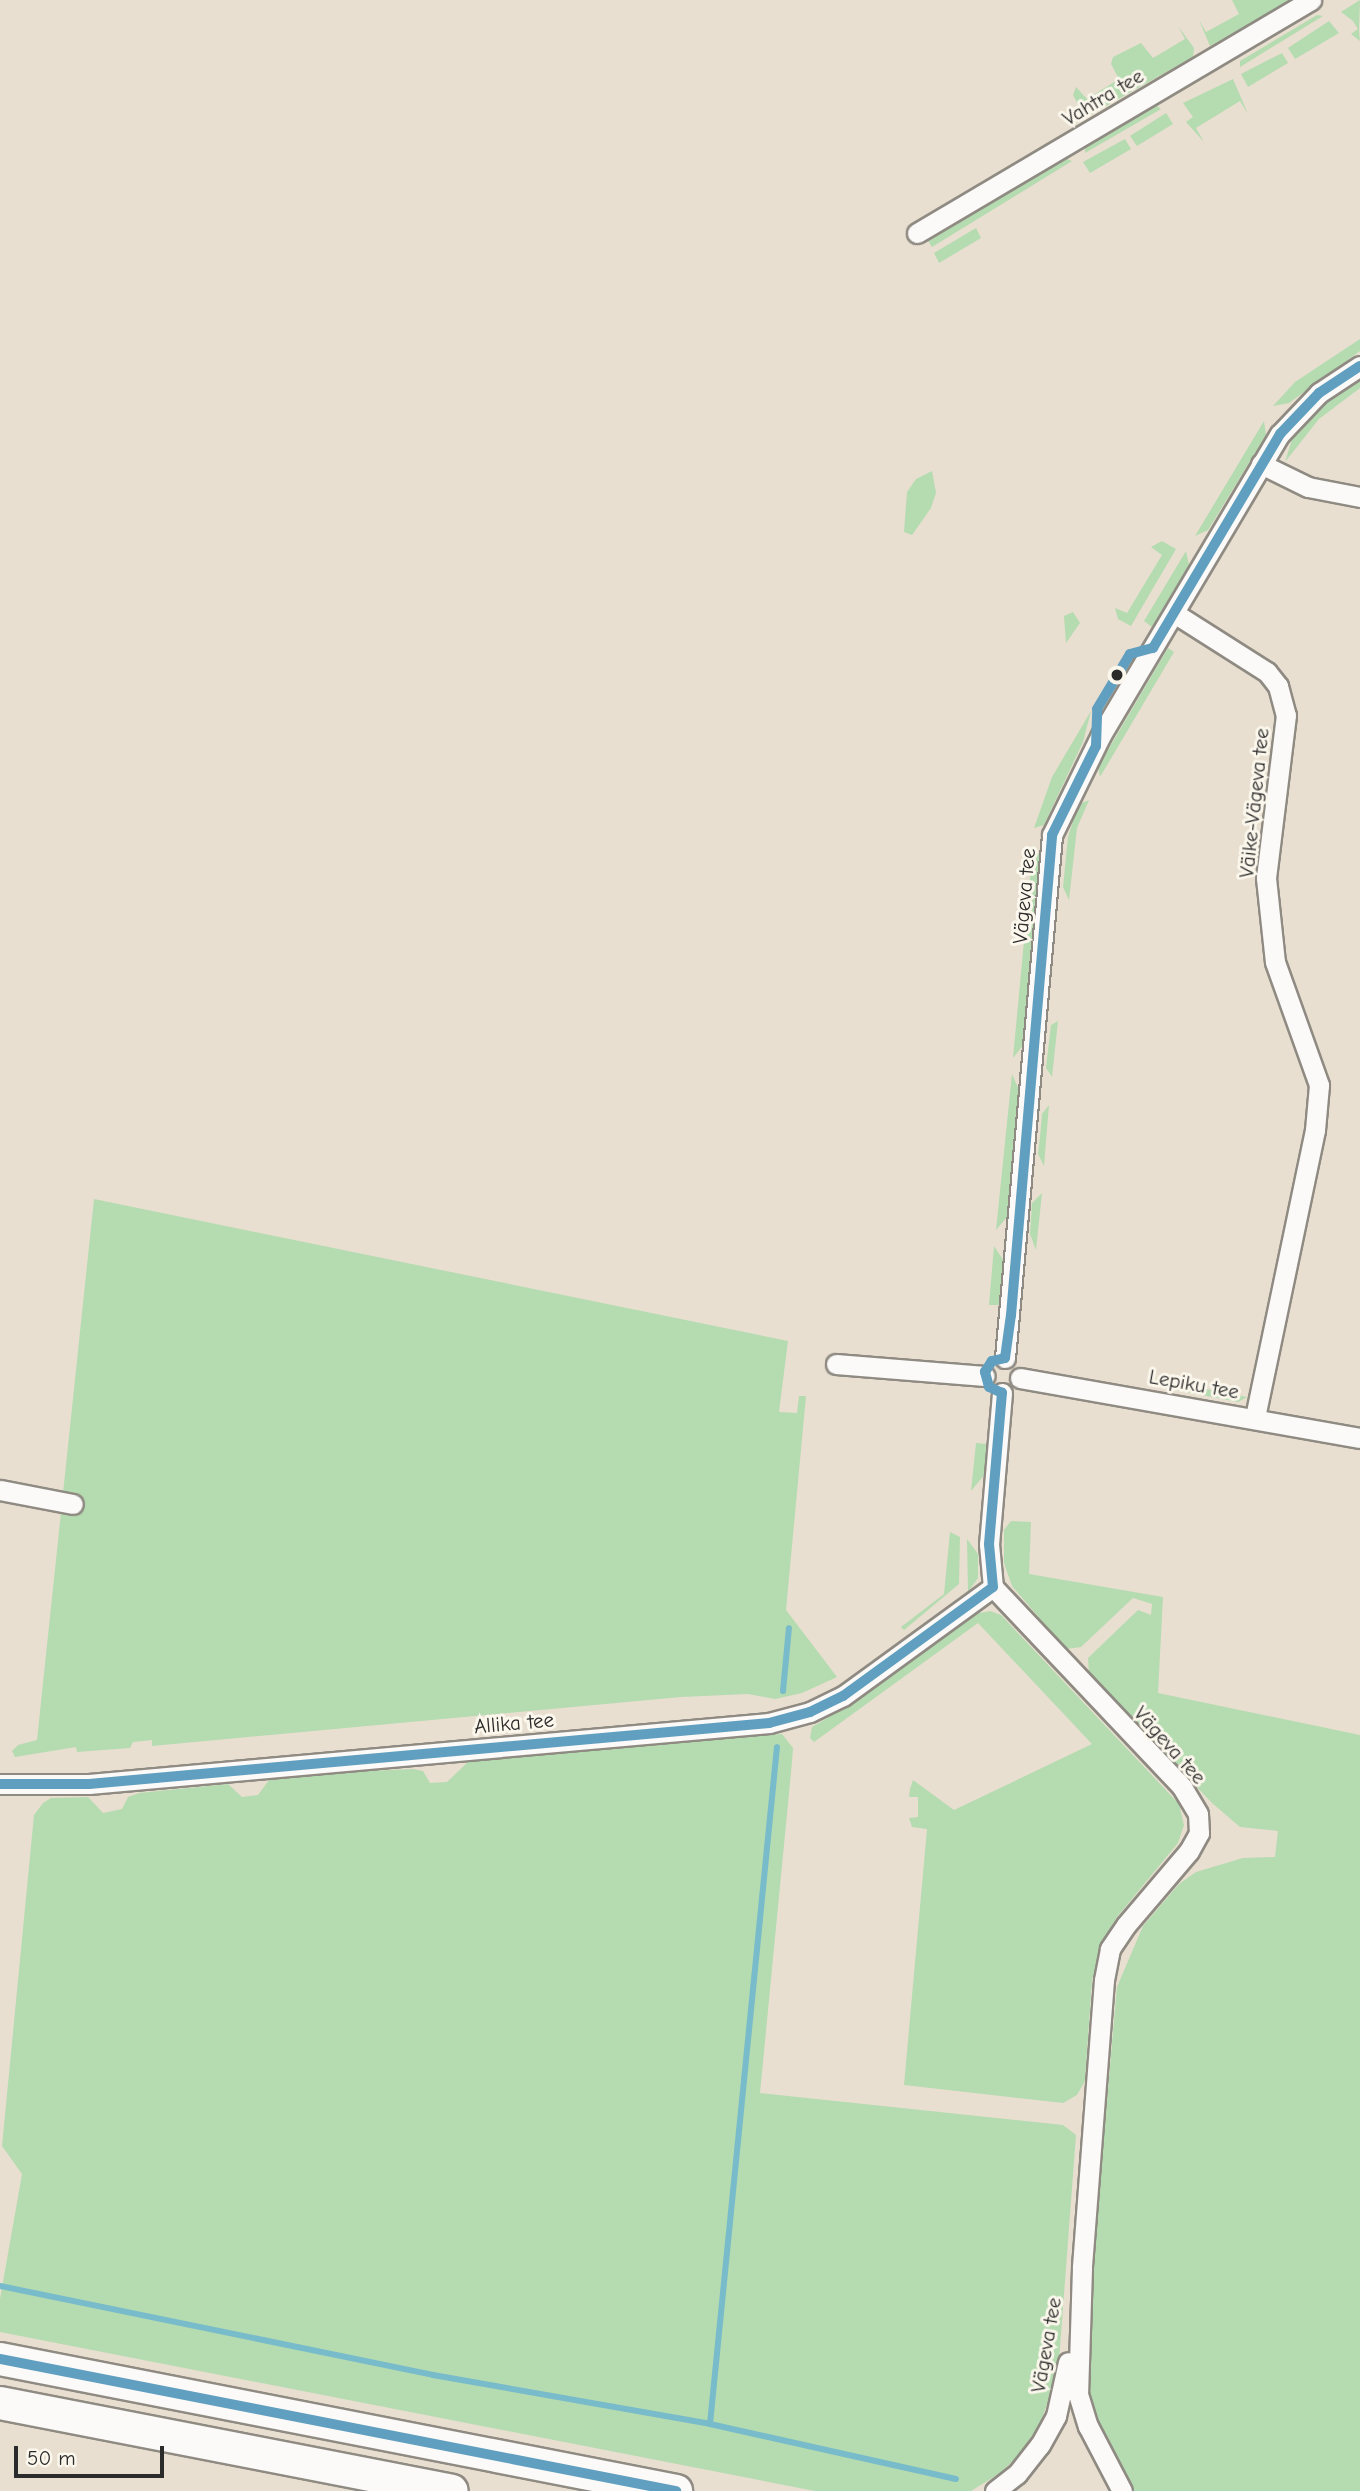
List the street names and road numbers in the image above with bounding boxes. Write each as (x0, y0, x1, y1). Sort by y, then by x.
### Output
street label: Vahtra tee (1058, 63, 1148, 131)
street label: Väike-Vägeva tee (1234, 727, 1274, 879)
street label: Vägeva tee (1007, 847, 1041, 945)
street label: Lepiku tee (1147, 1364, 1241, 1404)
street label: Vägeva tee (1128, 1701, 1212, 1789)
street label: Allika tee (473, 1707, 555, 1739)
street label: Vägeva tee (1025, 2295, 1067, 2395)

